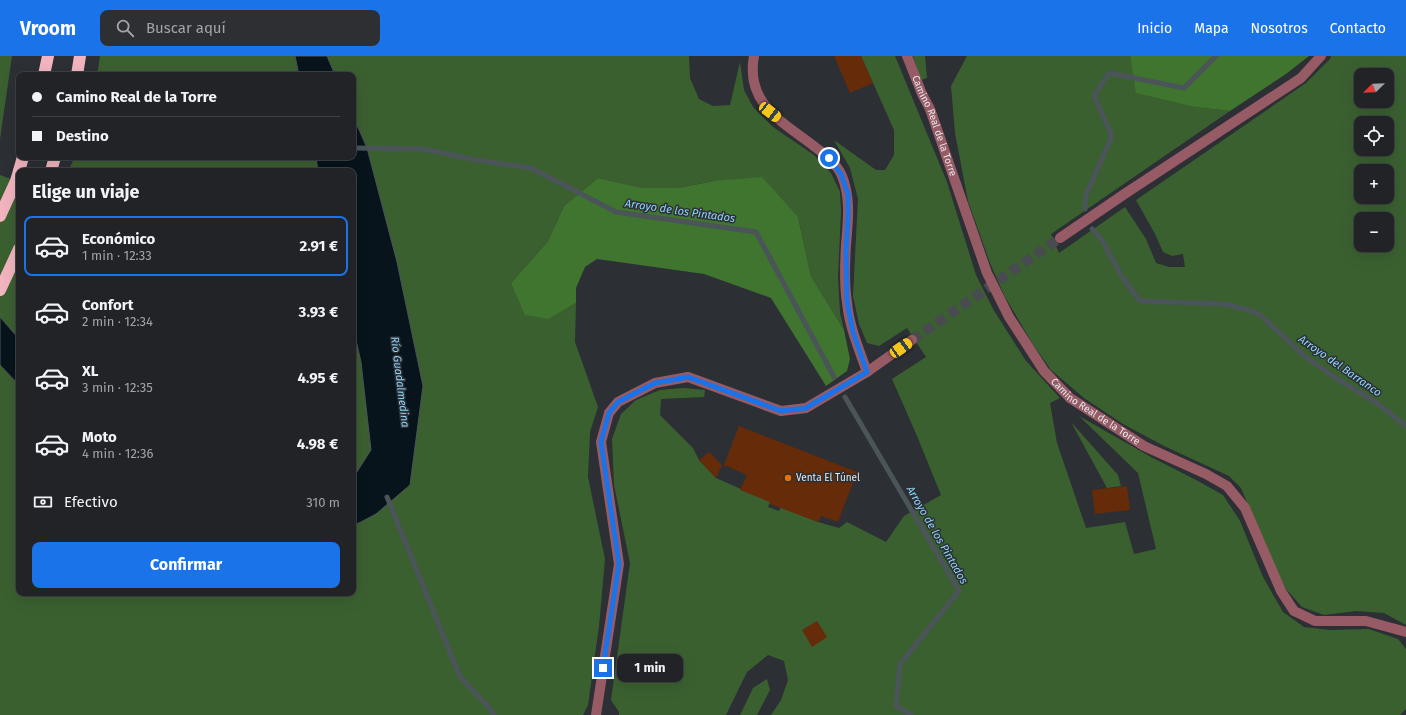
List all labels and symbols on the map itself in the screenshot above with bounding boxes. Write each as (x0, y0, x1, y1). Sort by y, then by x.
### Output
north arrow (1354, 68, 1394, 108)
street label: Camino Real de la Torre (909, 74, 959, 178)
car (757, 100, 783, 124)
route start (820, 149, 838, 167)
water label: Arroyo de los Pintados (623, 197, 736, 225)
water label: Arroyo del Barranco (1295, 332, 1384, 399)
water label: Río Guadalmedina (388, 336, 412, 428)
car (888, 336, 914, 360)
street label: Camino Real de la Torre (1048, 376, 1142, 448)
place label: Venta El Túnel (796, 471, 860, 484)
marker: Venta El Túnel (783, 473, 793, 483)
water label: Arroyo de los Pintados (903, 483, 970, 586)
callout: 1 min (617, 654, 683, 682)
route end (594, 659, 612, 677)

